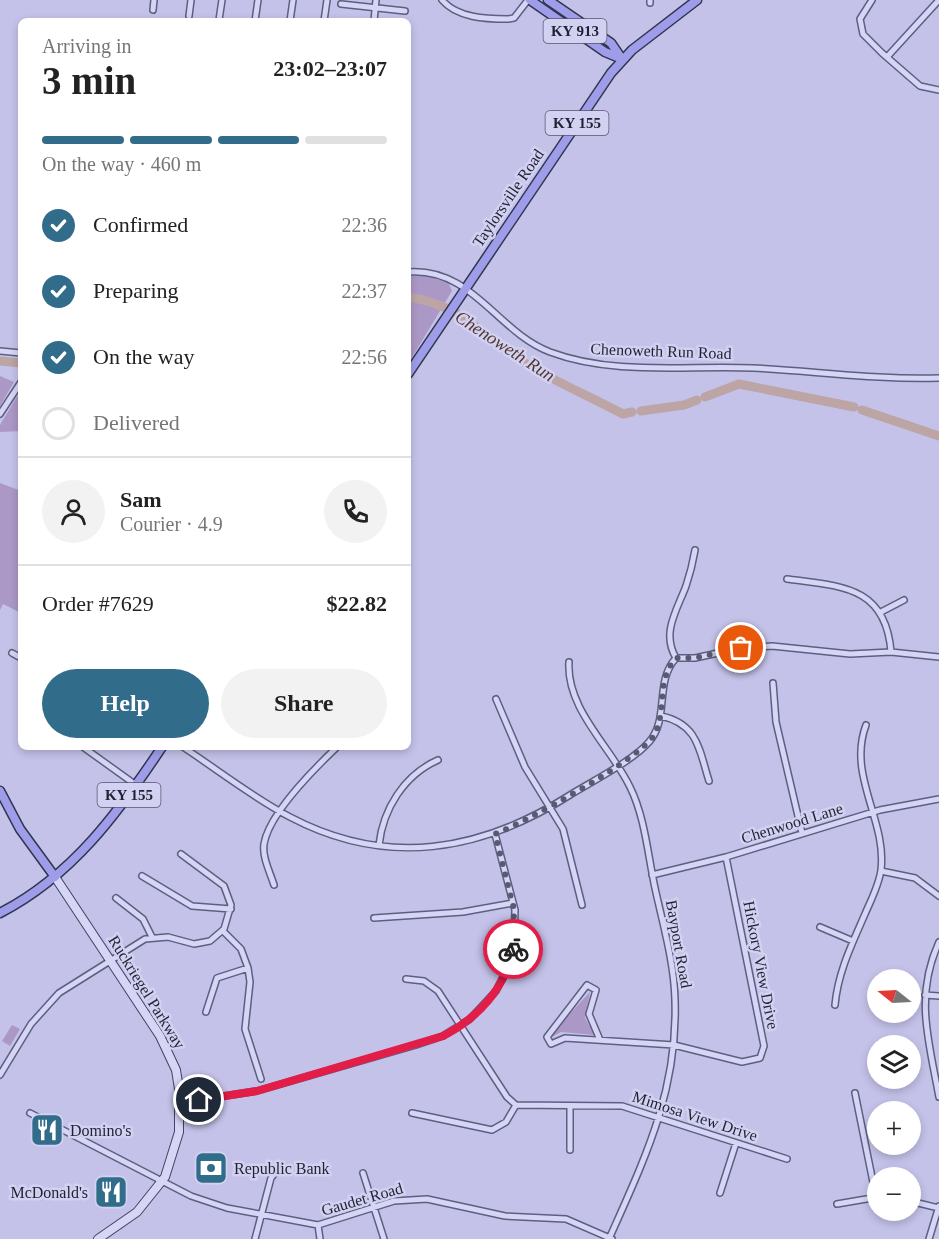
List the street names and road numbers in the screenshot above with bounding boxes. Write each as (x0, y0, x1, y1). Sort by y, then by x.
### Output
road number: KY 913 (544, 19, 606, 43)
road number: KY 155 (546, 111, 608, 135)
street label: Taylorsville Road (469, 146, 548, 251)
street label: Chenoweth Run Road (590, 340, 732, 362)
road number: KY 155 (98, 783, 160, 807)
street label: Chenwood Lane (739, 799, 845, 847)
street label: Bayport Road (662, 899, 695, 990)
street label: Hickory View Drive (739, 899, 782, 1031)
street label: Ruckriegel Parkway (104, 932, 189, 1052)
street label: Mimosa View Drive (630, 1088, 760, 1144)
street label: Gaudet Road (319, 1179, 405, 1219)

